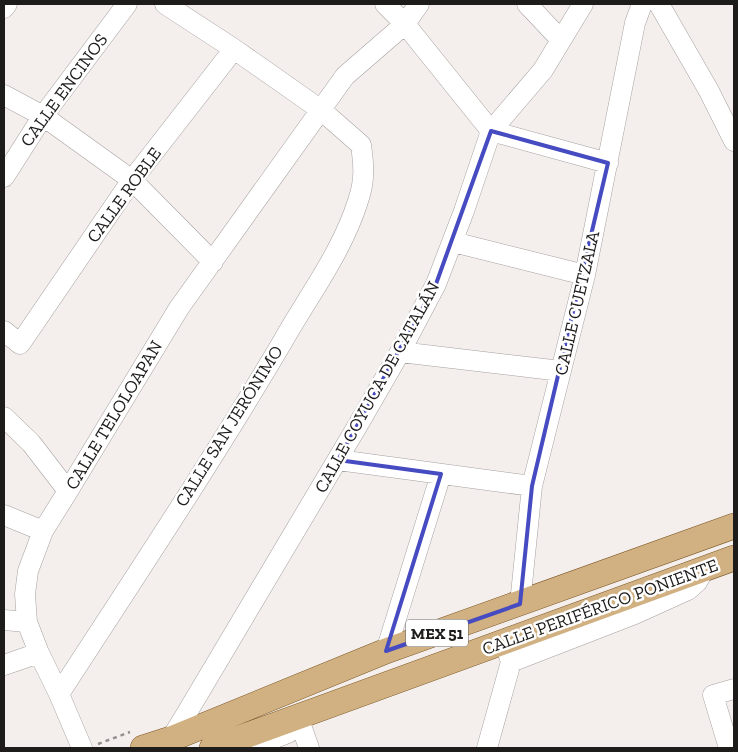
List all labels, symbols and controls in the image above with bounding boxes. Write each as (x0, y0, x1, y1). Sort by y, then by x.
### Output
street label: CALLE ENCINOS (16, 29, 112, 151)
street label: CALLE ROBLE (82, 143, 166, 247)
street label: CALLE CUETZALA (550, 228, 604, 377)
street label: CALLE COYUCA DE CATALÁN (310, 277, 444, 497)
street label: CALLE TELOLOAPAN (61, 336, 167, 494)
street label: CALLE SAN JERÓNIMO (170, 341, 288, 511)
street label: CALLE PERIFÉRICO PONIENTE (479, 554, 721, 660)
road number: MEX 51 (406, 620, 468, 646)

